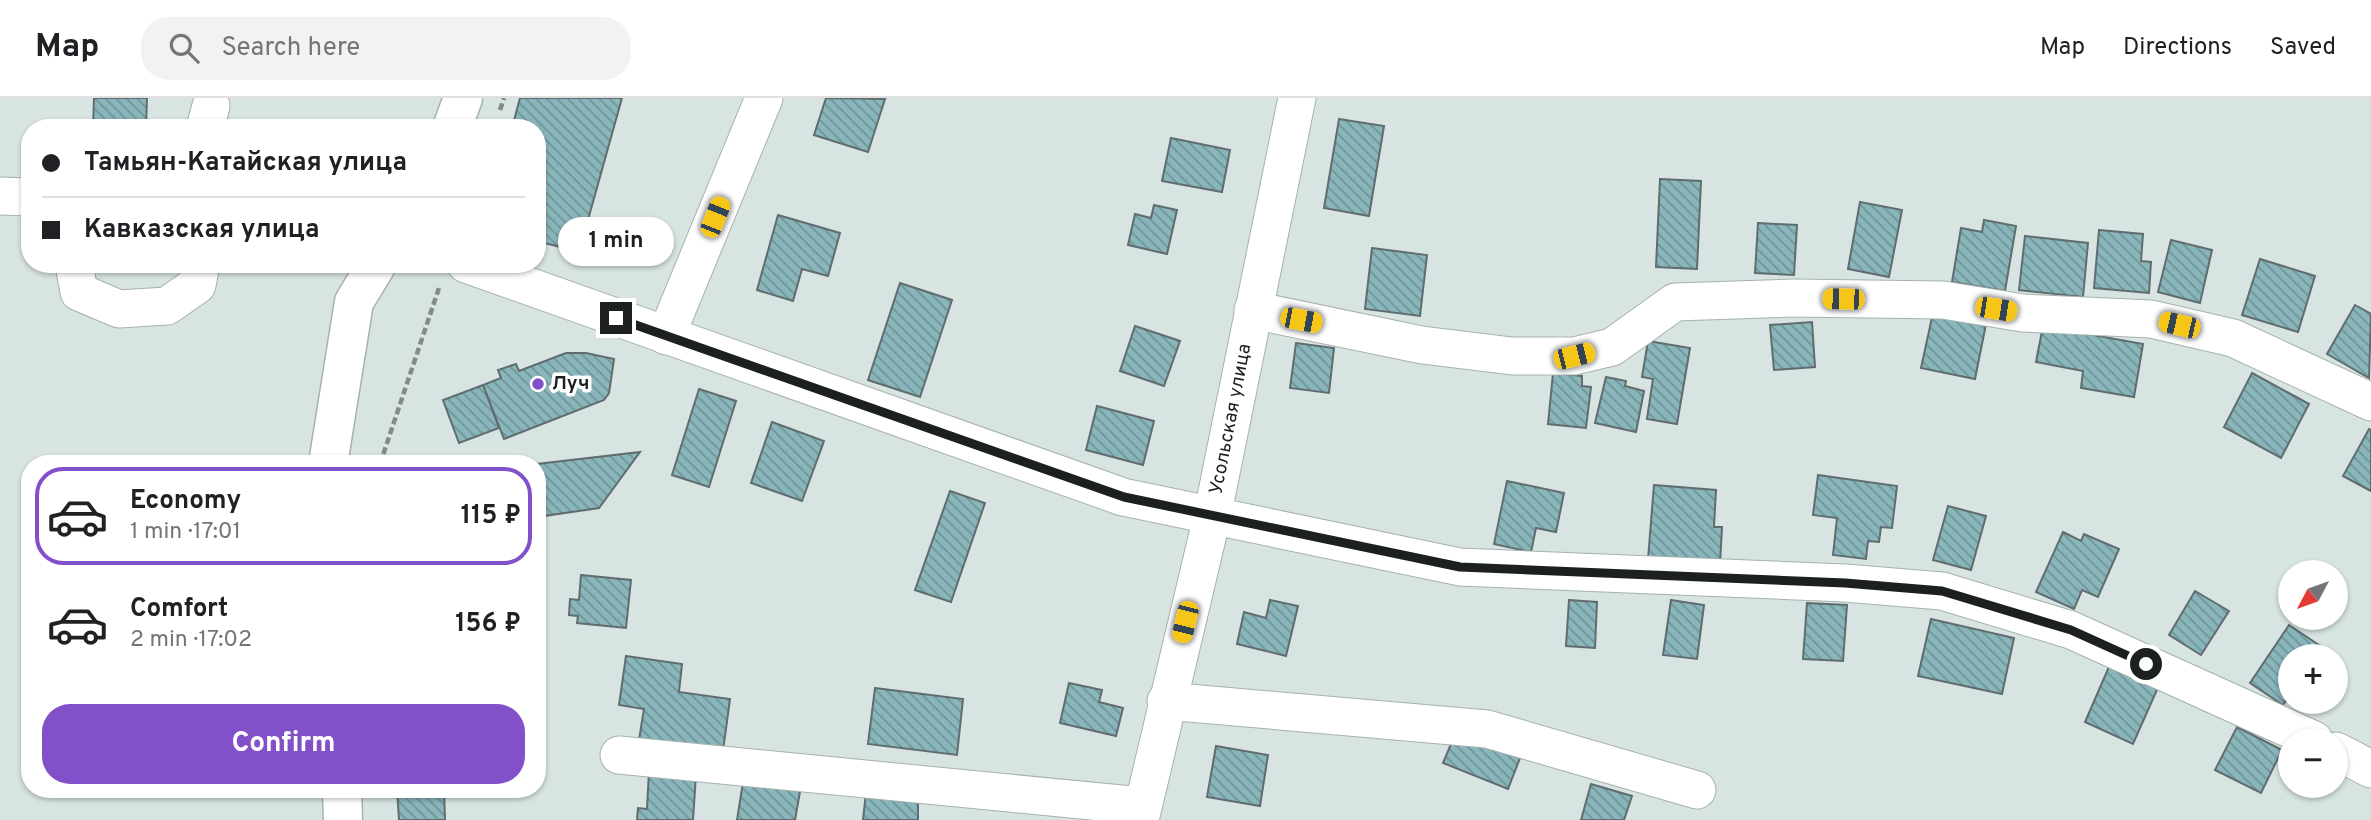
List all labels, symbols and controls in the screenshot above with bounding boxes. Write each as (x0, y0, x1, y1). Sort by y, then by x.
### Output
search box (141, 17, 631, 80)
text: Map (35, 27, 99, 69)
icon: search (165, 29, 203, 67)
text: Search here (221, 32, 360, 65)
text: Map (2040, 33, 2085, 63)
text: Directions (2123, 33, 2232, 63)
text: Saved (2270, 33, 2336, 63)
text: Тамьян-Катайская улица (84, 147, 407, 180)
car (698, 194, 733, 240)
text: Кавказская улица (84, 214, 320, 247)
callout: 1 min (558, 216, 674, 266)
text: 1 min (588, 227, 644, 256)
car (1822, 288, 1865, 310)
car (1974, 295, 2019, 323)
route end (600, 302, 632, 334)
car (1279, 306, 1324, 334)
car (2157, 310, 2202, 340)
car (1552, 341, 1597, 371)
street label: Усольская улица (1205, 342, 1257, 496)
place label: Луч (552, 372, 589, 396)
marker: Луч (530, 376, 546, 392)
icon: car (46, 485, 109, 548)
text: Economy (130, 485, 241, 518)
text: 115 ₽ (461, 500, 521, 533)
text: 1 min · 17:01 (130, 518, 241, 547)
north arrow (2278, 560, 2348, 630)
map controls (2278, 560, 2348, 798)
icon: car (46, 593, 109, 656)
text: Comfort (130, 593, 228, 626)
car (1170, 599, 1201, 645)
text: 156 ₽ (455, 608, 521, 641)
text: 2 min · 17:02 (130, 626, 252, 655)
button: + (2278, 644, 2348, 714)
route start (2130, 648, 2162, 680)
button: Confirm (42, 704, 525, 784)
button: − (2278, 728, 2348, 798)

